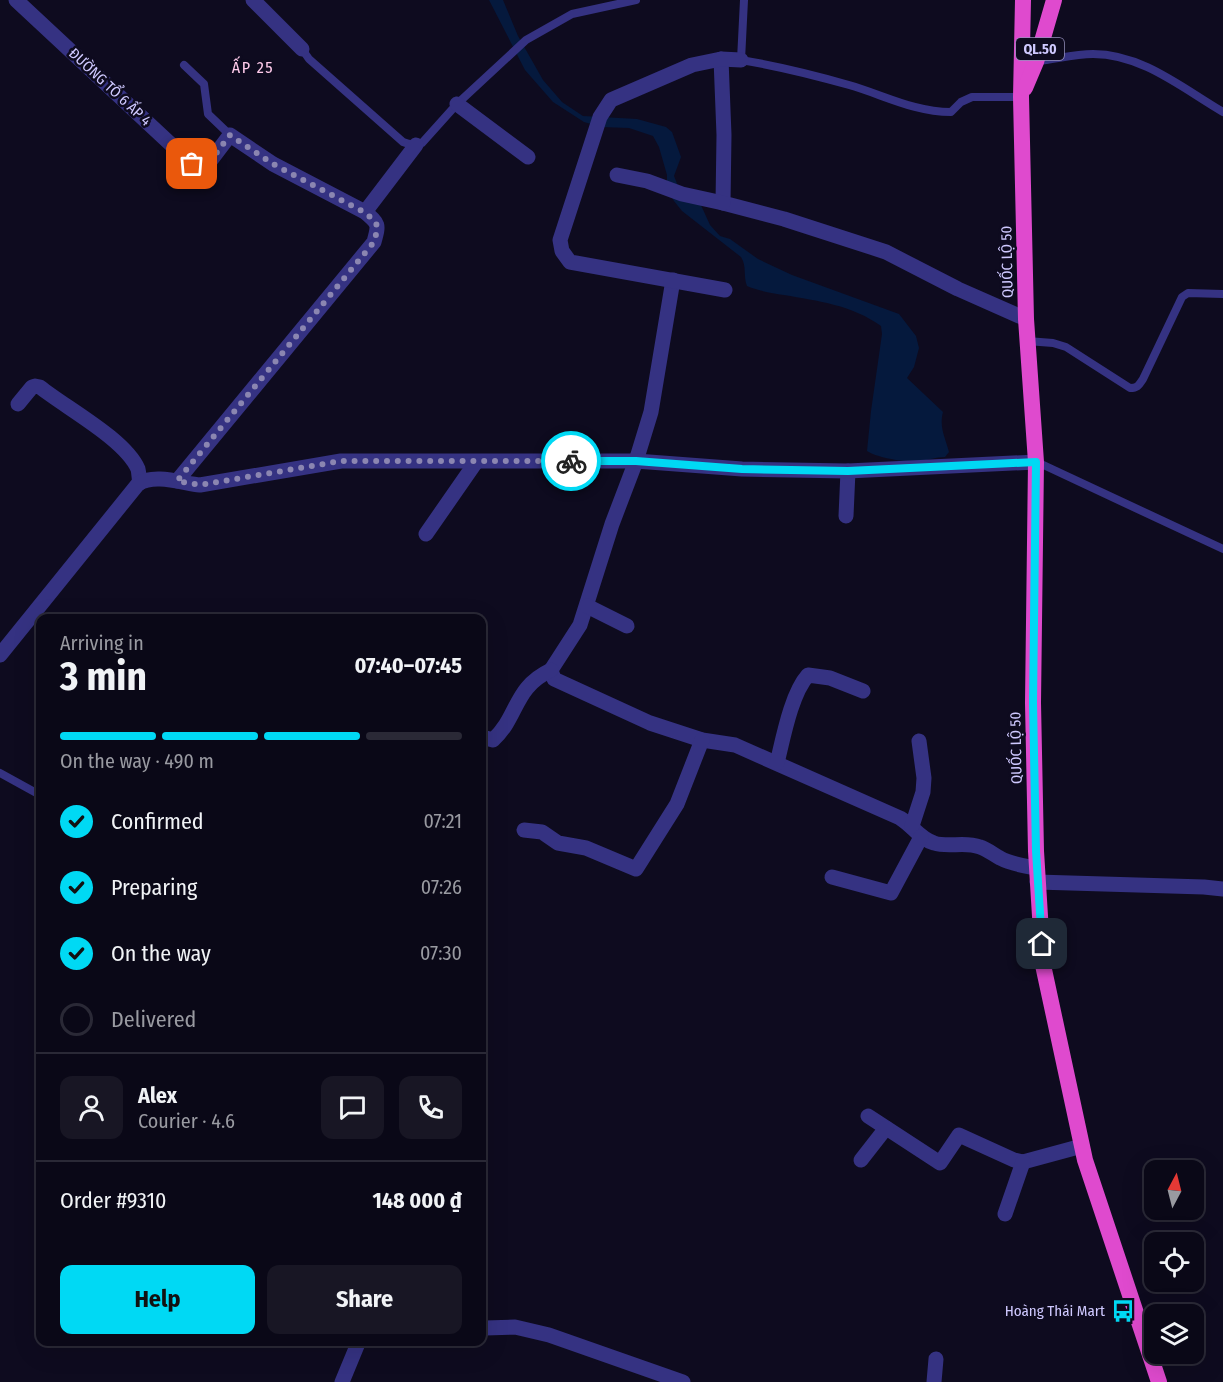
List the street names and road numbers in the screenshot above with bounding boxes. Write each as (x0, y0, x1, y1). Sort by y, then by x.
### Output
road number: QL.50 (1016, 38, 1064, 60)
street label: ĐƯỜNG TỔ 6 ẤP 4 (65, 43, 156, 130)
street label: QUỐC LỘ 50 (995, 226, 1017, 298)
street label: QUỐC LỘ 50 (1004, 712, 1026, 784)

